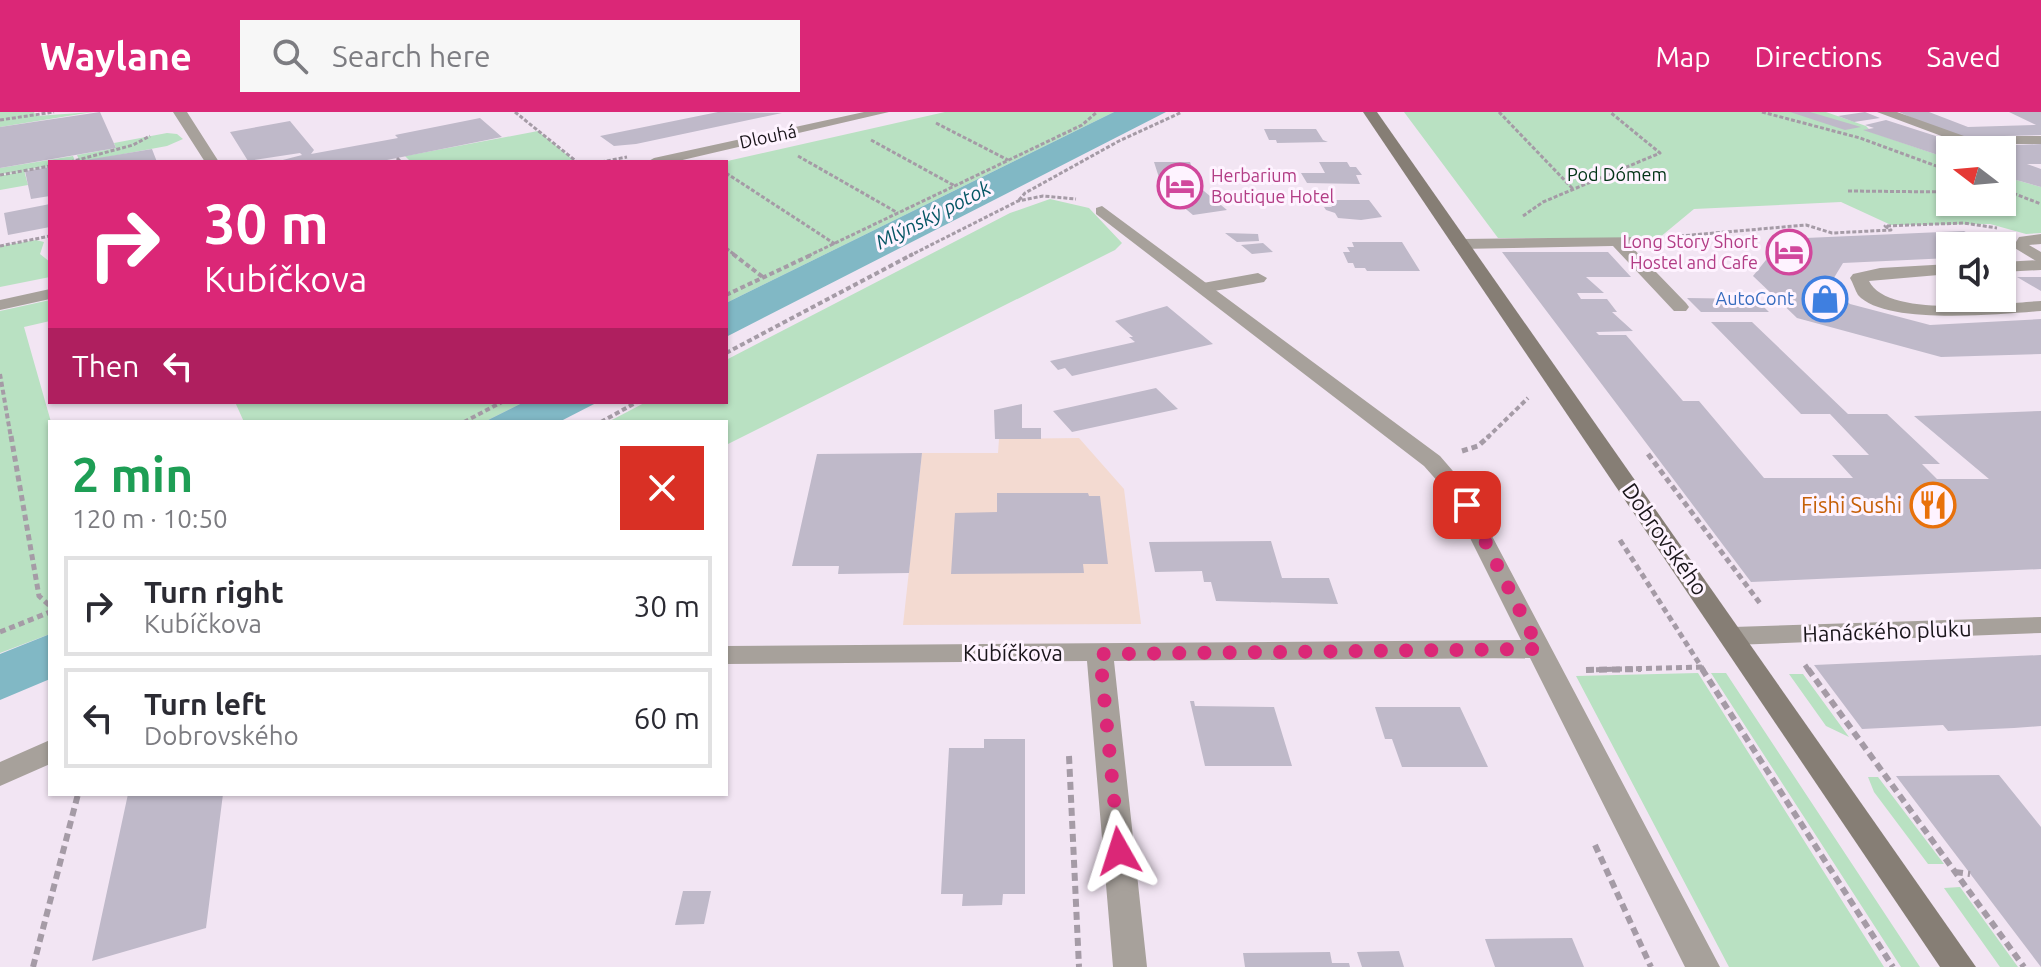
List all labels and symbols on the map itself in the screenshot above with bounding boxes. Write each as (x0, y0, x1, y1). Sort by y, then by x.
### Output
street label: Dlouhá (737, 120, 798, 152)
north arrow (1936, 136, 2016, 216)
hotel icon: Herbarium Boutique Hotel (1156, 162, 1204, 210)
park label: Pod Dómem (1567, 164, 1667, 184)
place label: Herbarium Boutique Hotel (1211, 165, 1335, 206)
water label: Mlýnský potok (871, 175, 995, 253)
hotel icon: Long Story Short Hostel and Cafe (1765, 228, 1813, 276)
place label: Long Story Short Hostel and Cafe (1622, 231, 1758, 272)
shop icon: AutoCont (1801, 275, 1849, 323)
place label: AutoCont (1716, 288, 1794, 308)
pin (1433, 471, 1501, 539)
street label: Dobrovského (1618, 478, 1713, 600)
restaurant icon: Fishi Sushi (1909, 481, 1957, 529)
place label: Fishi Sushi (1801, 492, 1902, 517)
street label: Hanáckého pluku (1802, 615, 1972, 646)
street label: Kubíčkova (963, 640, 1063, 665)
position arrow (1077, 809, 1161, 893)

